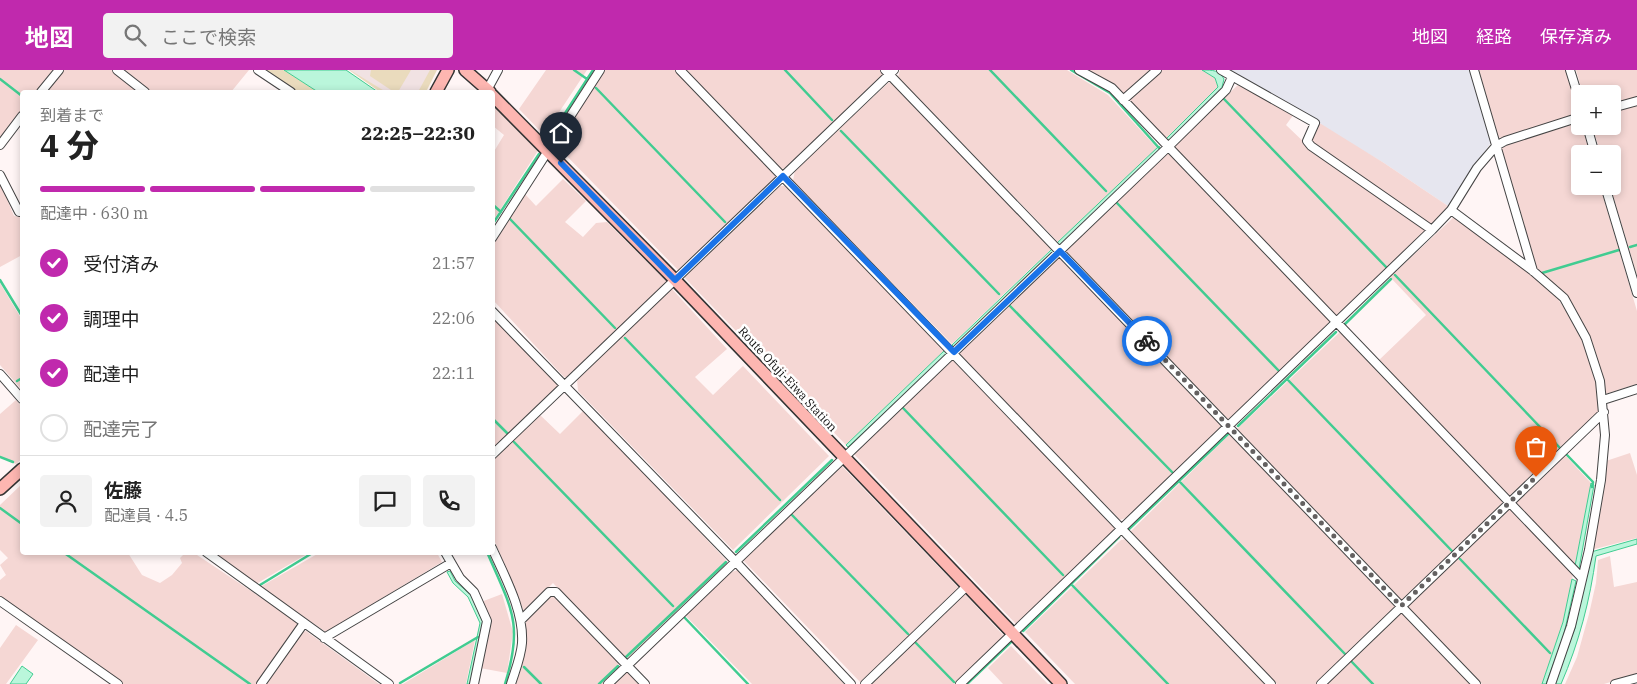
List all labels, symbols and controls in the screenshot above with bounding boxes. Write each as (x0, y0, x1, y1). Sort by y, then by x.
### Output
search box (103, 13, 453, 58)
text: 地図 (25, 21, 73, 53)
icon: search (121, 21, 149, 49)
text: ここで検索 (161, 25, 256, 49)
text: 地図 (1412, 25, 1448, 48)
text: 経路 (1476, 25, 1512, 48)
text: 保存済み (1540, 25, 1612, 48)
map controls (1571, 85, 1621, 195)
button: + (1571, 85, 1621, 135)
text: 到着まで (40, 105, 104, 125)
pin (540, 112, 582, 163)
icon: home (547, 119, 575, 147)
text: 22:25–22:30 (361, 121, 475, 145)
text: 4 分 (40, 124, 99, 166)
button: − (1571, 145, 1621, 195)
text: 配達中 · 630 m (40, 203, 148, 223)
icon: check (40, 249, 68, 277)
text: 受付済み (83, 252, 159, 276)
text: 21:57 (432, 253, 475, 273)
icon: check (40, 304, 68, 332)
text: 調理中 (83, 307, 140, 331)
text: 22:06 (432, 308, 475, 328)
courier (1122, 316, 1172, 366)
street label: Route Ofuji-Eiwa Station (735, 323, 841, 435)
icon: bike (1133, 327, 1161, 355)
icon: check (40, 359, 68, 387)
text: 配達中 (83, 362, 140, 386)
text: 22:11 (432, 363, 475, 383)
text: 配達完了 (83, 417, 159, 441)
pin (1515, 426, 1557, 477)
icon: bag (1522, 433, 1550, 461)
button: person (40, 475, 92, 527)
button: chat (359, 475, 411, 527)
button: phone (423, 475, 475, 527)
text: 佐藤 (104, 478, 142, 502)
text: 配達員 · 4.5 (104, 505, 188, 525)

